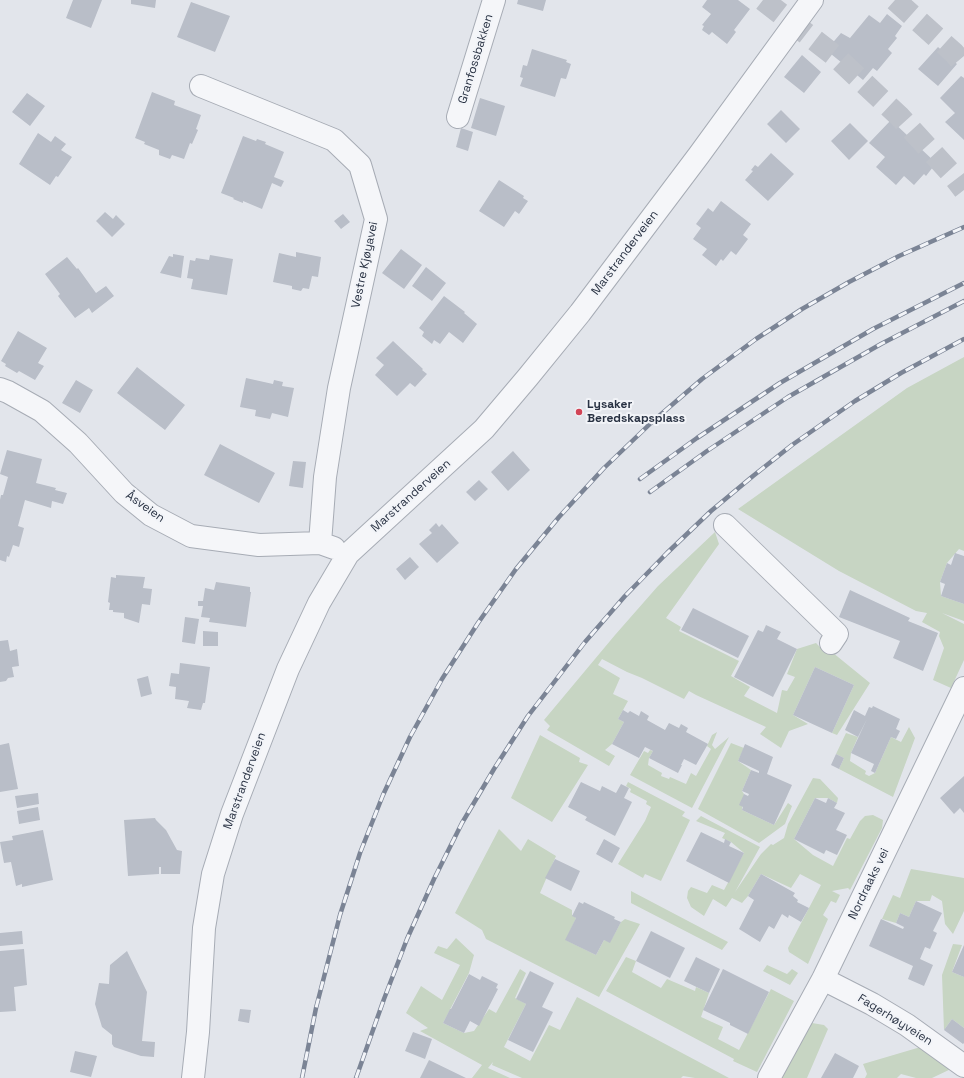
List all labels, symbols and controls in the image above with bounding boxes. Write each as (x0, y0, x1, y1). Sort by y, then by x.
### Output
street label: Granfossbakken (456, 12, 496, 106)
street label: Marstranderveien (589, 208, 661, 298)
street label: Vestre Kjøyavei (349, 220, 381, 310)
place label: Lysaker Beredskapsplass (587, 398, 685, 426)
marker: Lysaker Beredskapsplass (574, 407, 584, 417)
street label: Marstranderveien (368, 457, 454, 535)
street label: Åsveien (123, 488, 167, 526)
street label: Marstranderveien (221, 731, 269, 831)
street label: Nordraaks vei (846, 846, 892, 922)
street label: Fagerhøyveien (855, 991, 935, 1049)

